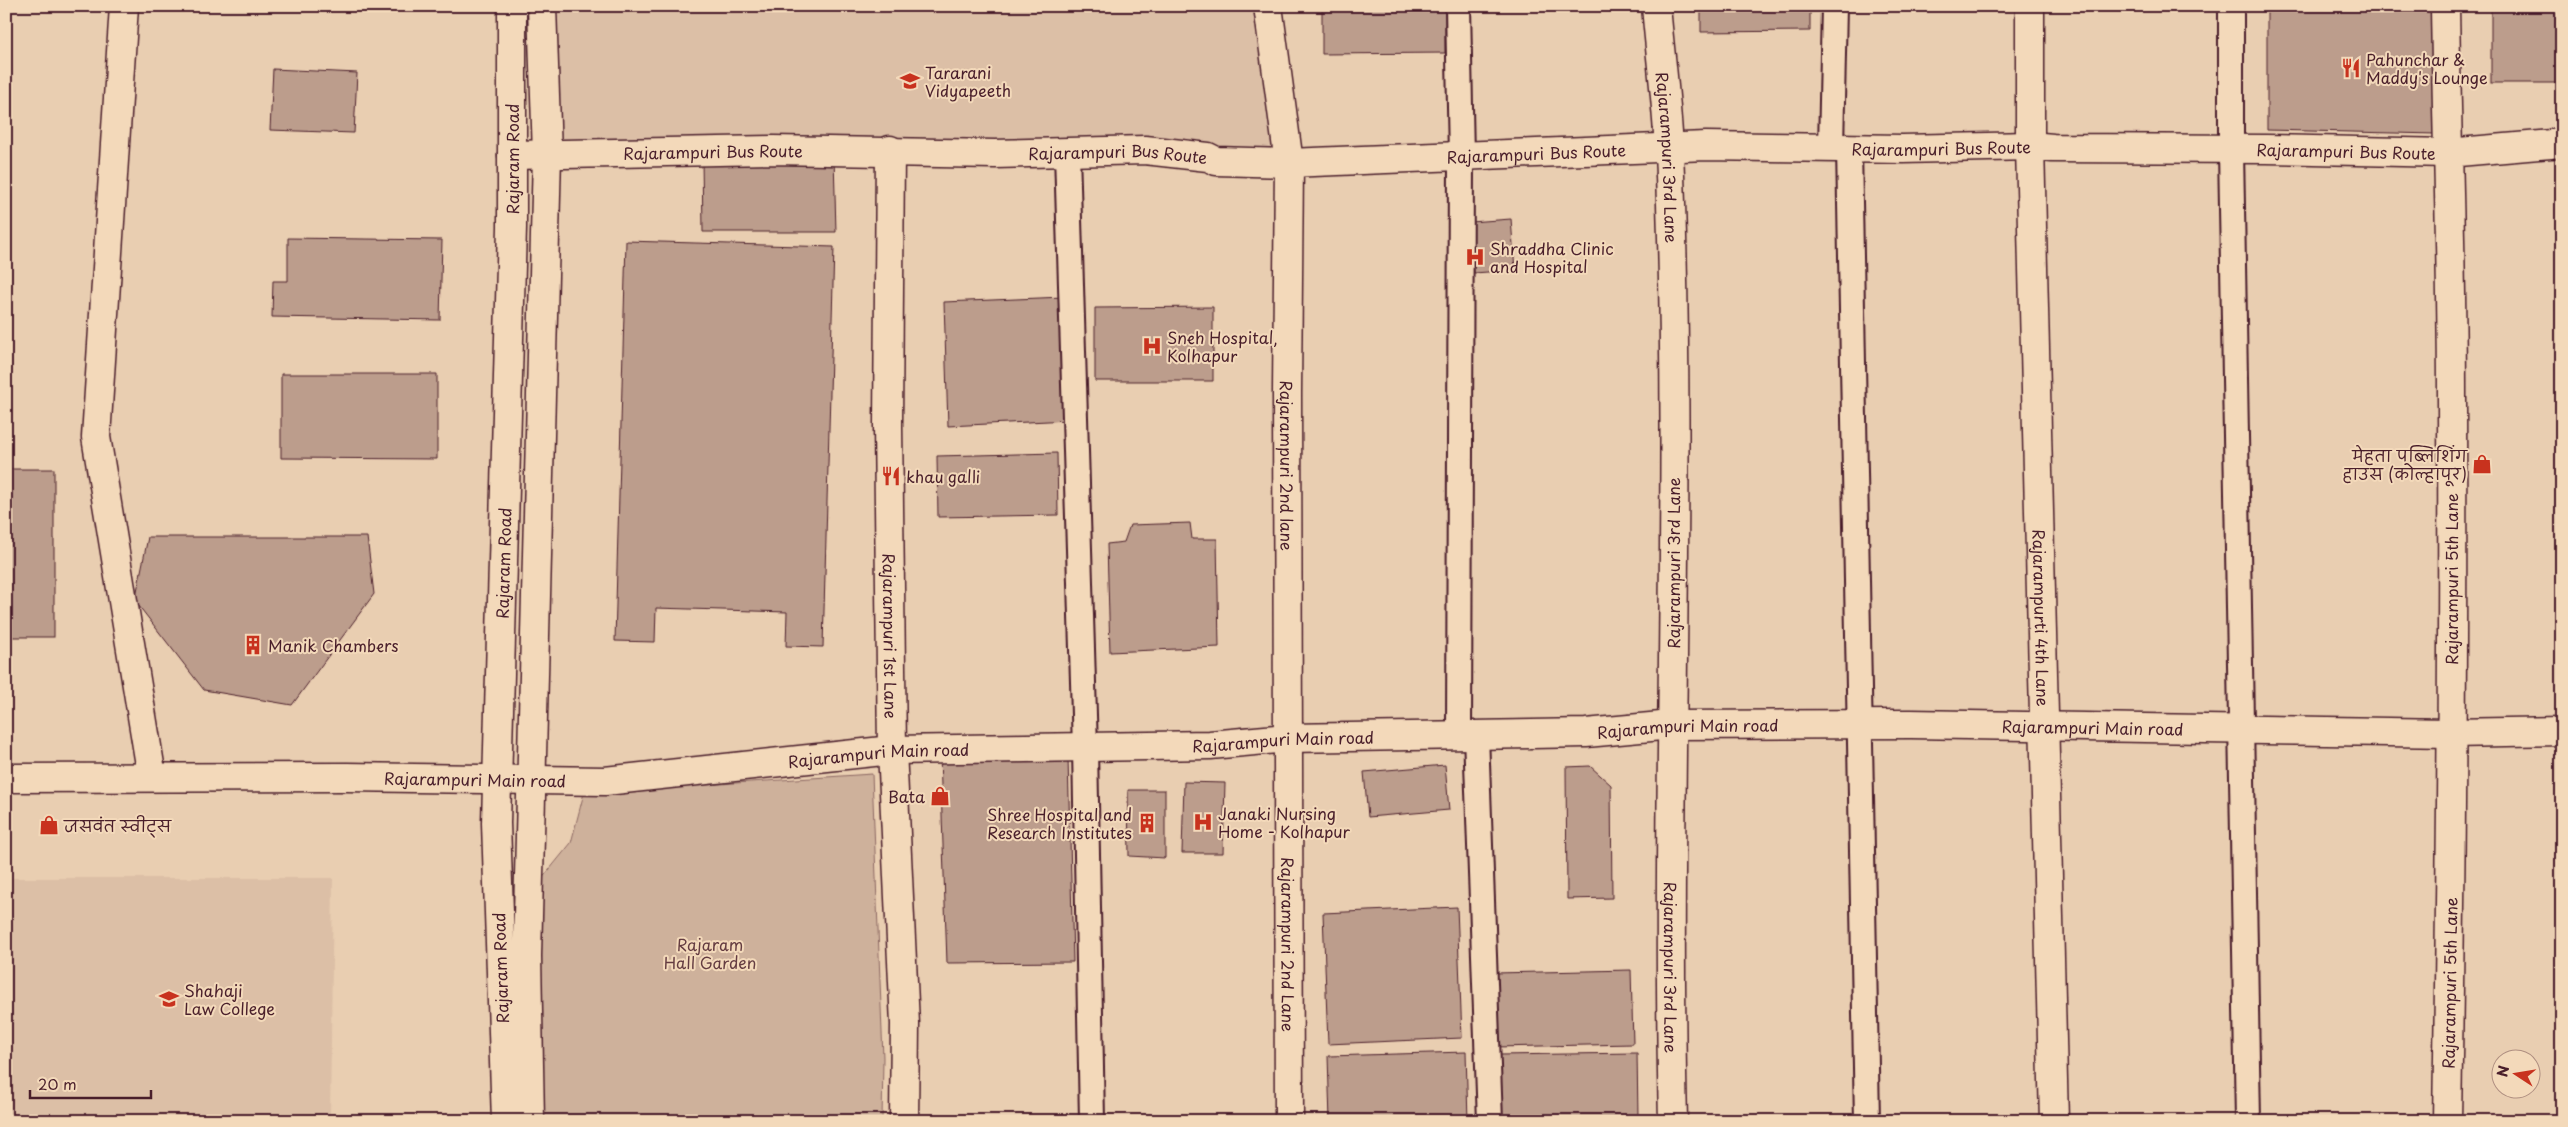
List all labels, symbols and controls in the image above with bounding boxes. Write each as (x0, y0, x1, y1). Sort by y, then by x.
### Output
place label: Pahunchar & Maddy's Lounge (2366, 47, 2488, 89)
restaurant icon: Pahunchar & Maddy's Lounge (2340, 57, 2362, 79)
place label: Tararani Vidyapeeth (925, 60, 1011, 102)
school or university icon: Tararani Vidyapeeth (899, 70, 921, 92)
street label: Rajarampuri 3rd Lane (1651, 71, 1684, 243)
street label: Rajaram Road (500, 103, 524, 215)
street label: Rajarampuri Bus Route (1851, 134, 2031, 161)
street label: Rajarampuri Bus Route (1446, 137, 1627, 169)
street label: Rajarampuri Bus Route (2256, 137, 2436, 165)
street label: Rajarampuri Bus Route (623, 138, 803, 165)
street label: Rajarampuri Bus Route (1028, 138, 1209, 169)
place label: Shraddha Clinic and Hospital (1490, 236, 1614, 278)
hospital icon: Shraddha Clinic and Hospital (1464, 246, 1486, 268)
place label: Sneh Hospital, Kolhapur (1167, 325, 1278, 367)
hospital icon: Sneh Hospital, Kolhapur (1141, 335, 1163, 357)
street label: Rajarampuri 2nd lane (1275, 380, 1299, 551)
place label: मेहता पब्लिशिंग हाउस (कोल्हापूर) (2342, 443, 2468, 487)
shop icon: मेहता पब्लिशिंग हाउस (कोल्हापूर) (2471, 453, 2493, 475)
place label: khau galli (906, 464, 980, 488)
restaurant icon: khau galli (880, 465, 902, 487)
street label: Rajarampuri 3rd Lane (1661, 477, 1685, 649)
street label: Rajarampuri 5th Lane (2439, 493, 2463, 665)
street label: Rajaram Road (489, 507, 516, 619)
street label: Rajarampurti 4th Lane (2027, 529, 2056, 707)
street label: Rajarampuri 1st Lane (878, 553, 904, 719)
place label: Manik Chambers (268, 633, 399, 657)
building icon: Manik Chambers (242, 634, 264, 656)
street label: Rajarampuri Main road (1596, 713, 1779, 744)
street label: Rajarampuri Main road (2001, 714, 2184, 741)
street label: Rajarampuri Main road (1192, 725, 1374, 757)
street label: Rajarampuri Main road (787, 737, 969, 773)
street label: Rajarampuri Main road (384, 766, 566, 792)
place label: Bata (888, 784, 925, 808)
shop icon: Bata (929, 785, 951, 807)
place label: Janaki Nursing Home - Kolhapur (1218, 801, 1351, 843)
place label: Shree Hospital and Research Institutes (987, 802, 1132, 844)
hospital icon: Janaki Nursing Home - Kolhapur (1192, 811, 1214, 833)
building icon: Shree Hospital and Research Institutes (1136, 812, 1158, 834)
place label: जसवंत स्वीट्स (63, 813, 172, 838)
shop icon: जसवंत स्वीट्स (38, 814, 60, 836)
street label: Rajarampuri 2nd Lane (1276, 857, 1301, 1032)
street label: Rajarampuri 3rd Lane (1659, 881, 1684, 1053)
street label: Rajarampuri 5th Lane (2436, 897, 2462, 1069)
street label: Rajaram Road (486, 912, 514, 1024)
park label: Rajaram Hall Garden (664, 932, 756, 974)
place label: Shahaji Law College (184, 978, 275, 1020)
school or university icon: Shahaji Law College (158, 988, 180, 1010)
north arrow (2490, 1050, 2540, 1100)
text: N (2491, 1064, 2514, 1079)
scale bar (30, 1067, 151, 1099)
text: 20 m (38, 1072, 77, 1095)

